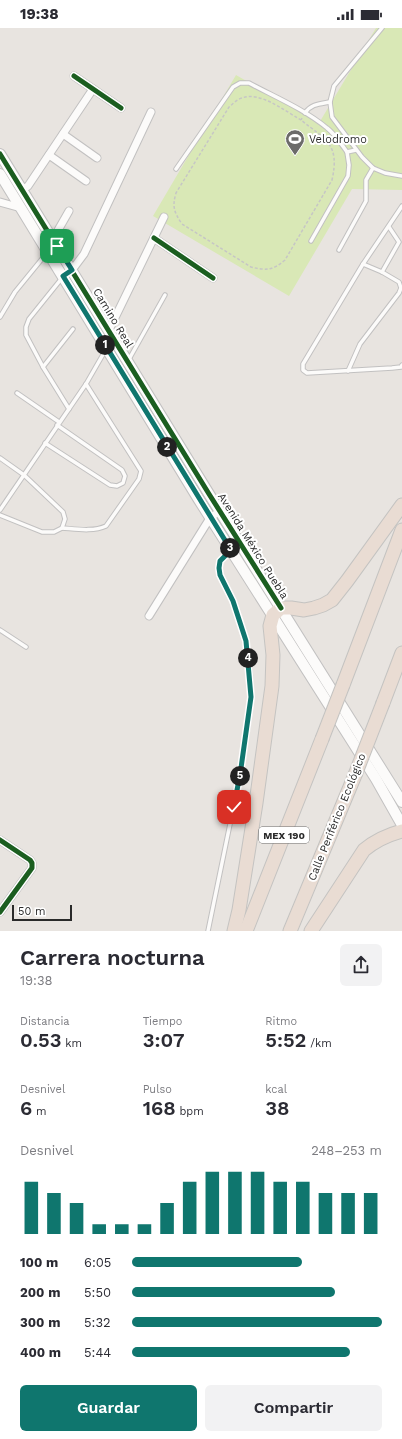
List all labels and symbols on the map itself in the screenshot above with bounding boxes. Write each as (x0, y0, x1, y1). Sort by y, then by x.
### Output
sports icon: Velodromo (284, 128, 306, 156)
place label: Velodromo (309, 133, 367, 146)
pin (40, 229, 74, 263)
street label: Camino Real (90, 286, 136, 351)
pin: 1 (95, 335, 115, 355)
pin: 2 (157, 437, 177, 457)
street label: Avenida México Puebla (215, 491, 291, 601)
pin: 3 (220, 538, 240, 558)
pin: 4 (238, 648, 258, 668)
street label: Calle Periférico Ecológico (305, 751, 369, 883)
pin: 5 (230, 766, 250, 786)
pin (217, 790, 251, 824)
road number: MEX 190 (259, 827, 309, 843)
scale bar (12, 903, 72, 922)

